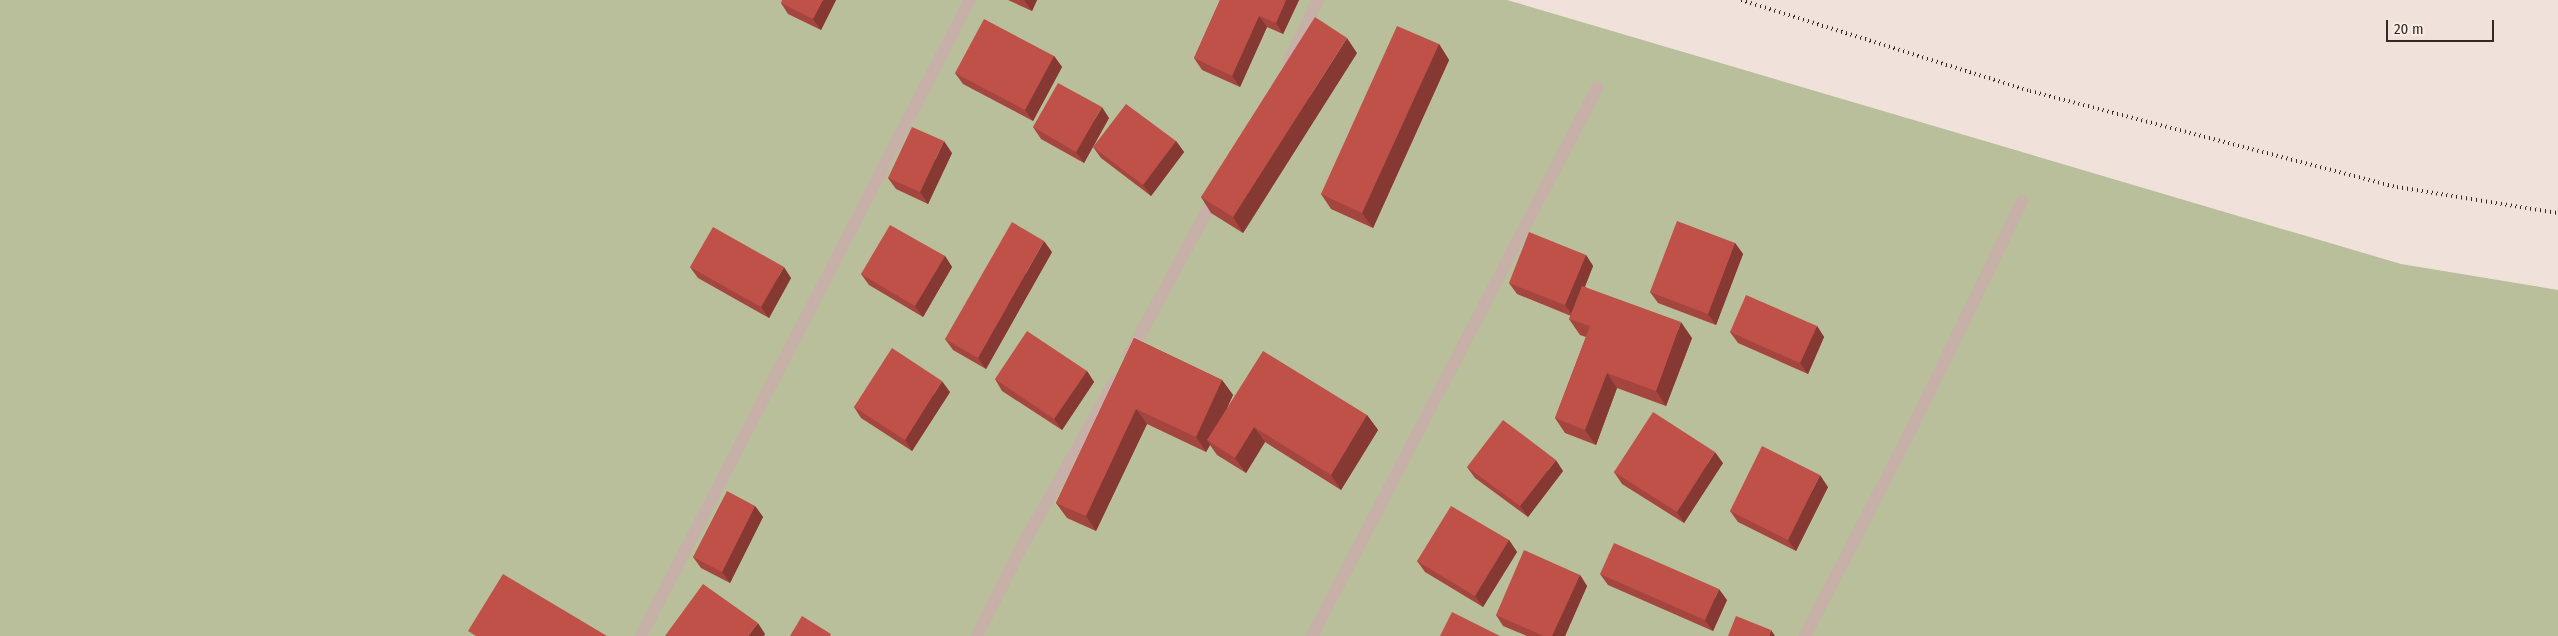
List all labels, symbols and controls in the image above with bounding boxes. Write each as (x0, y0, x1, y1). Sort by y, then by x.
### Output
scale bar (2388, 10, 2496, 42)
text: 20 m (2394, 20, 2424, 38)

